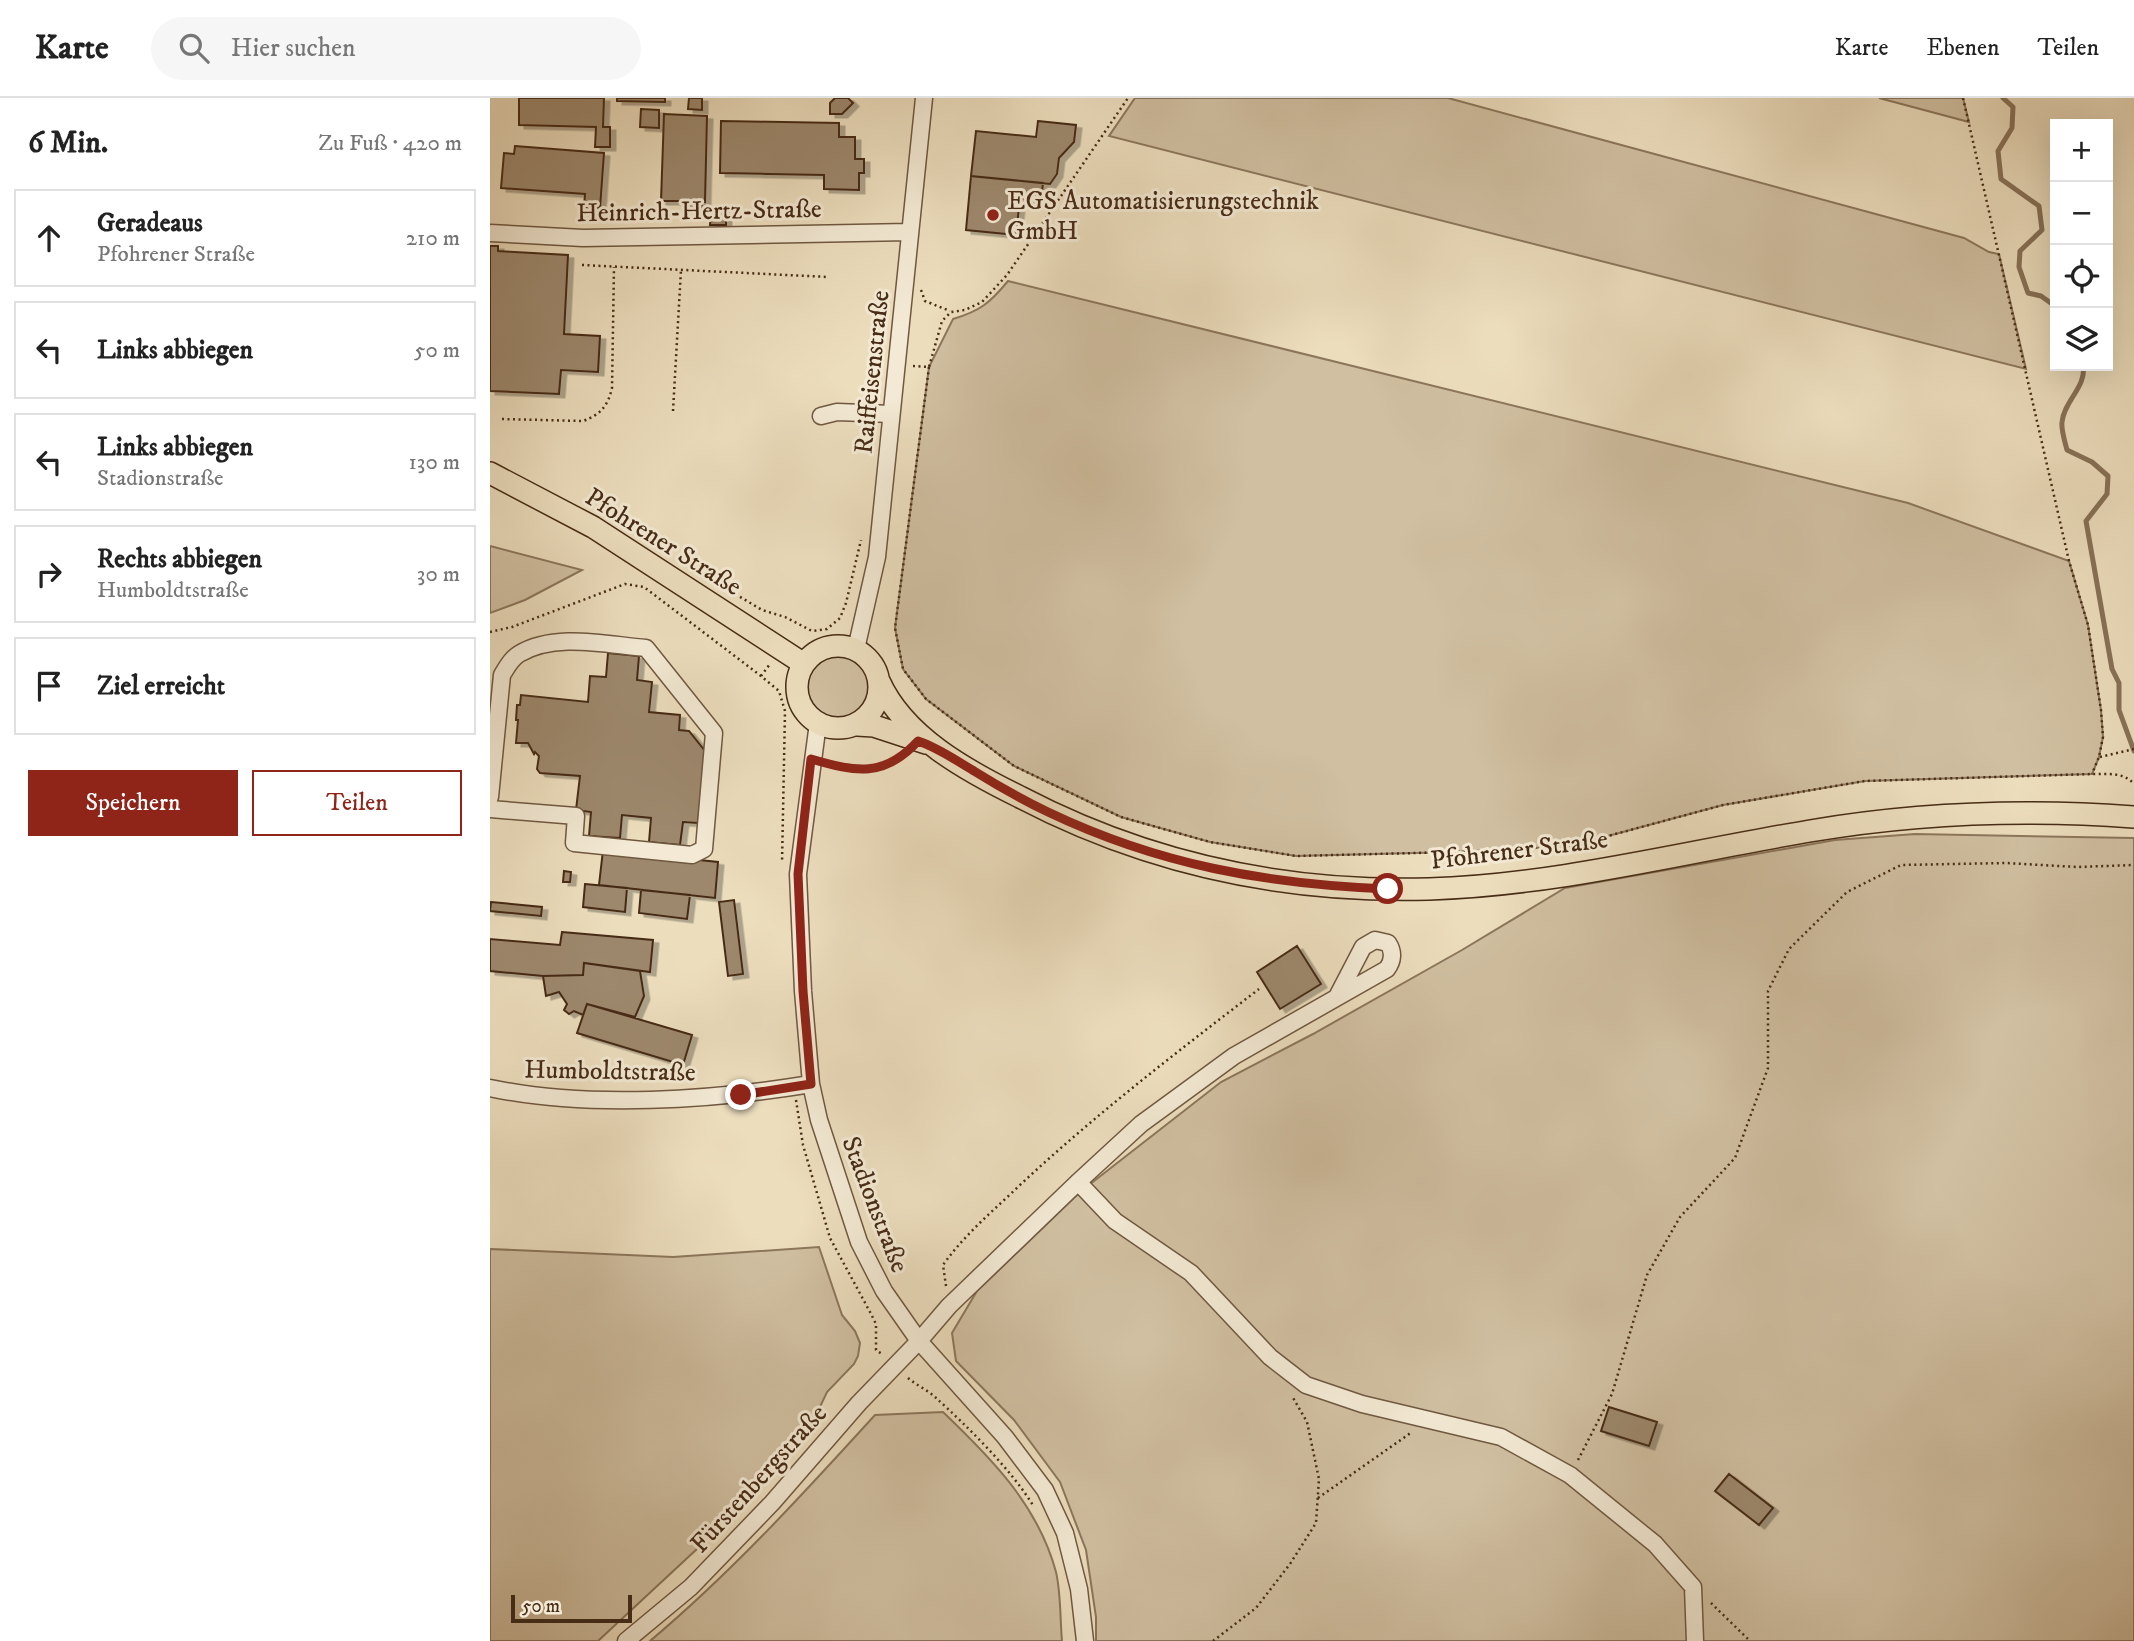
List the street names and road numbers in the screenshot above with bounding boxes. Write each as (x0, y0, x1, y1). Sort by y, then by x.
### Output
street label: Heinrich-Hertz-Straße (576, 193, 822, 230)
street label: Raiffeisenstraße (847, 289, 897, 456)
street label: Pfohrener Straße (579, 481, 748, 604)
street label: Pfohrener Straße (1429, 823, 1610, 878)
street label: Humboldtstraße (524, 1054, 696, 1089)
street label: Stadionstraße (834, 1132, 916, 1277)
street label: Fürstenbergstraße (684, 1398, 835, 1560)

